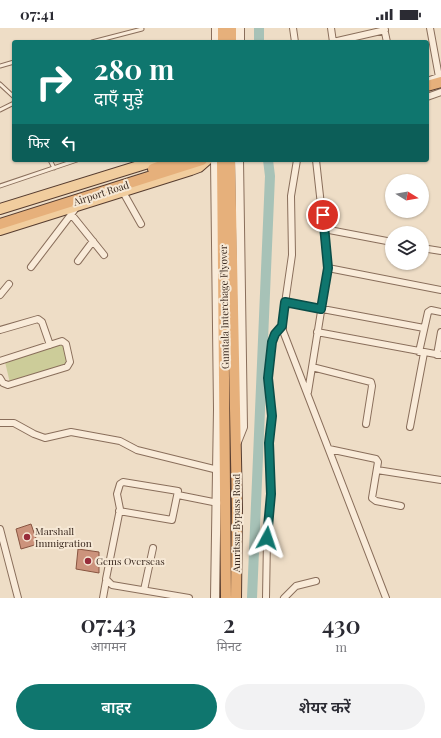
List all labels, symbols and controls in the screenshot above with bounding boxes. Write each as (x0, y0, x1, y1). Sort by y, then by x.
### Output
text: 07:41 (20, 4, 55, 24)
text: 280 m (94, 50, 174, 87)
icon: right (28, 56, 80, 108)
text: दाएँ मुड़ें (94, 86, 143, 110)
text: फिर (28, 132, 50, 152)
icon: left (58, 132, 80, 154)
north arrow (385, 174, 429, 218)
map controls (385, 174, 429, 270)
street label: Airport Road (70, 177, 131, 209)
pin (306, 198, 340, 232)
icon: arrive (312, 204, 334, 226)
button: layers (385, 226, 429, 270)
street label: Gumtala Interchage Flyover (216, 244, 232, 369)
street label: Amritsar Bypass Road (229, 474, 243, 573)
position arrow (246, 517, 288, 559)
place label: Marshall Immigration (35, 524, 92, 550)
marker: Marshall Immigration (22, 532, 32, 542)
place label: Gems Overseas (96, 554, 165, 568)
marker: Gems Overseas (83, 556, 93, 566)
text: 07:43 (80, 607, 136, 639)
text: 2 (223, 607, 235, 639)
text: 430 (322, 608, 361, 640)
text: आगमन (91, 637, 126, 654)
text: मिनट (217, 637, 242, 654)
text: m (336, 638, 347, 655)
button: बाहर (16, 684, 217, 730)
button: शेयर करें (225, 684, 425, 730)

